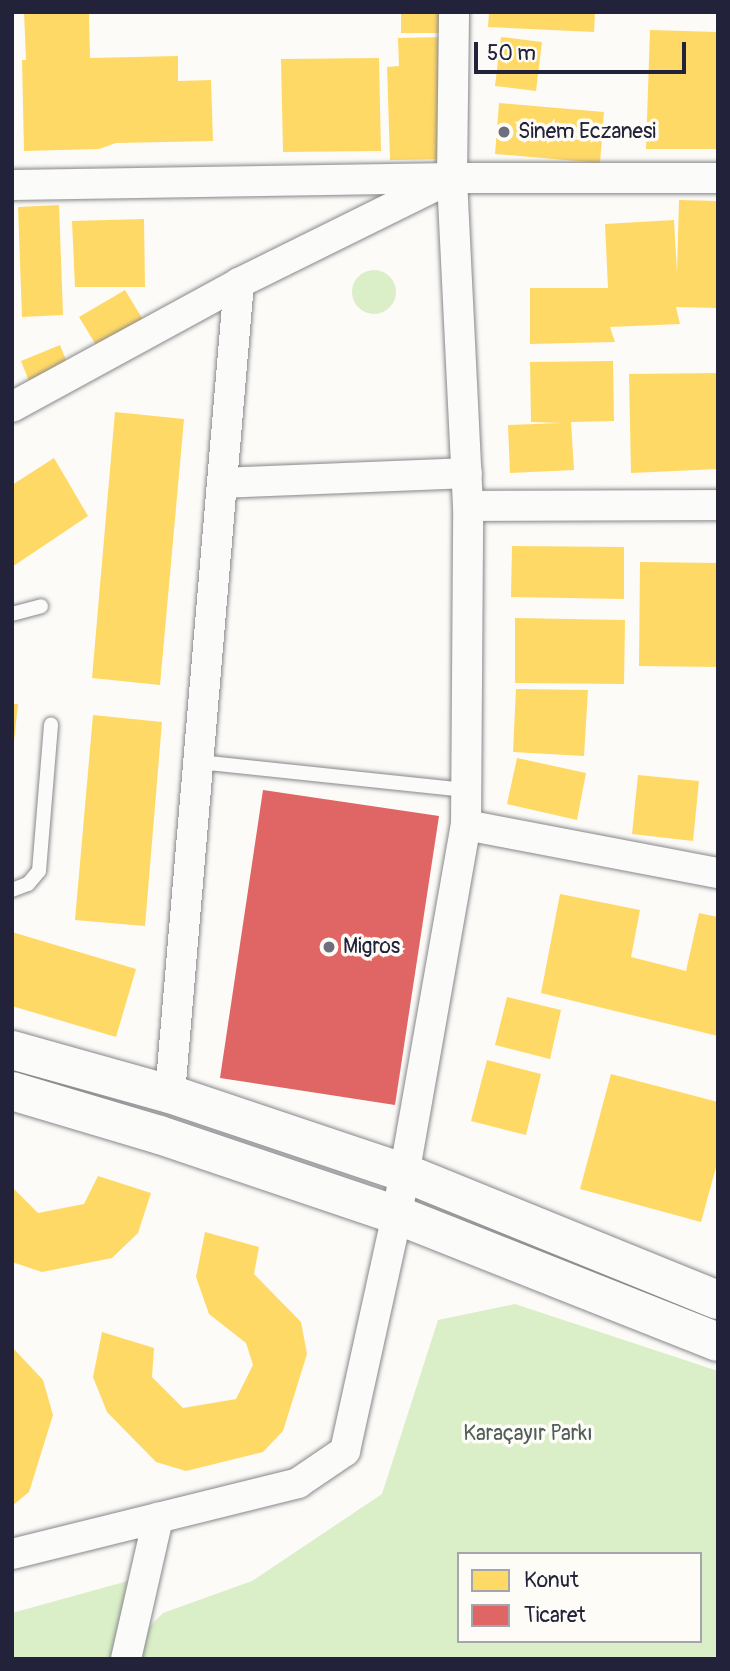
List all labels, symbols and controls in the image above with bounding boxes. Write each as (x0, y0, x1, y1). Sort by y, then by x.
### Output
scale bar (478, 28, 690, 72)
text: 50 m (487, 40, 536, 67)
place label: Sinem Eczanesi (518, 119, 656, 145)
marker: Sinem Eczanesi (496, 124, 512, 140)
place label: Migros (343, 934, 400, 960)
marker: Migros (321, 939, 337, 955)
park label: Karaçayır Parkı (463, 1421, 593, 1447)
legend (457, 1552, 702, 1643)
text: Konut (524, 1567, 579, 1594)
text: Ticaret (524, 1602, 586, 1629)

